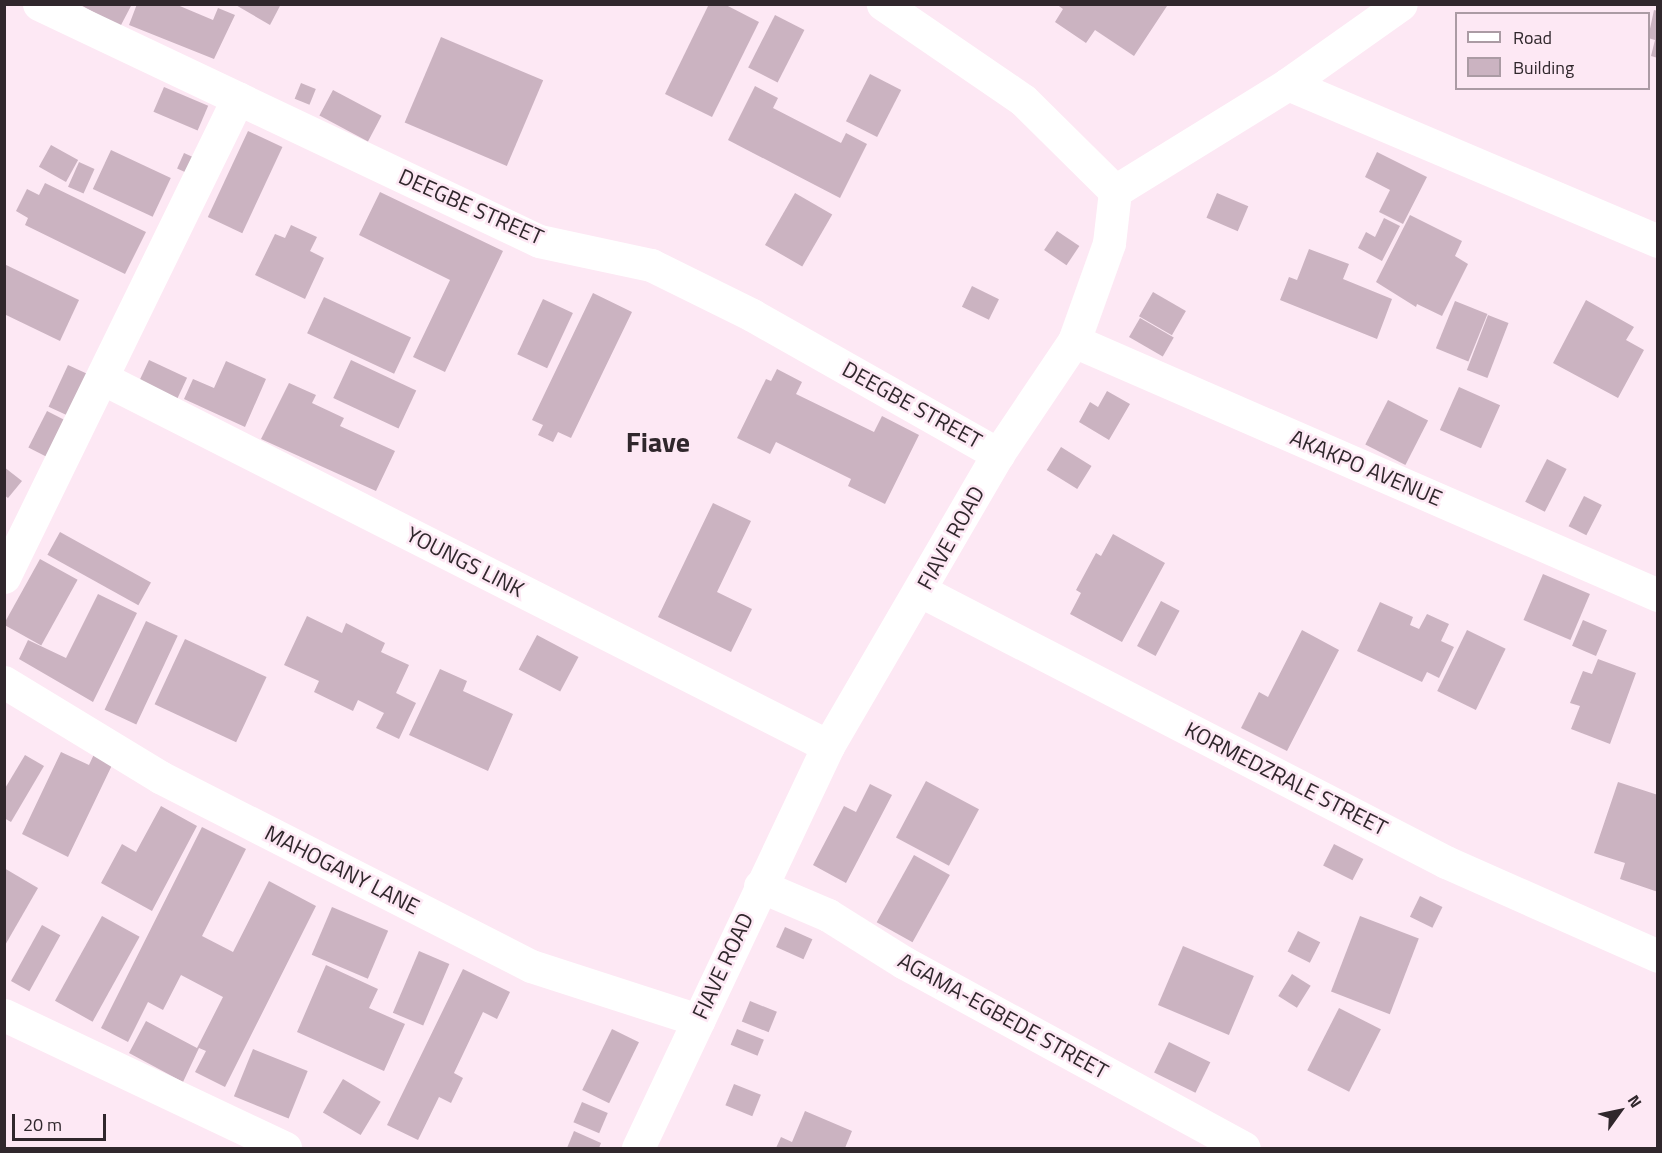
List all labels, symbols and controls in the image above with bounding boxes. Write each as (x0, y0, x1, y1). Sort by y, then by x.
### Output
legend (1455, 12, 1650, 90)
text: Road (1513, 24, 1552, 51)
text: Building (1513, 54, 1574, 81)
street label: DEEGBE STREET (395, 163, 547, 251)
street label: DEEGBE STREET (838, 356, 986, 454)
street label: AKAKPO AVENUE (1286, 424, 1446, 512)
district label: Fiave (626, 425, 690, 459)
street label: FIAVE ROAD (912, 482, 990, 594)
street label: YOUNGS LINK (402, 521, 528, 603)
street label: KORMEDZRALE STREET (1180, 716, 1392, 842)
street label: MAHOGANY LANE (260, 820, 424, 920)
street label: FIAVE ROAD (687, 909, 759, 1023)
street label: AGAMA-EGBEDE STREET (893, 947, 1113, 1085)
north arrow (1590, 1081, 1650, 1141)
text: N (1622, 1090, 1648, 1112)
scale bar (15, 1102, 110, 1140)
text: 20 m (23, 1111, 62, 1138)

